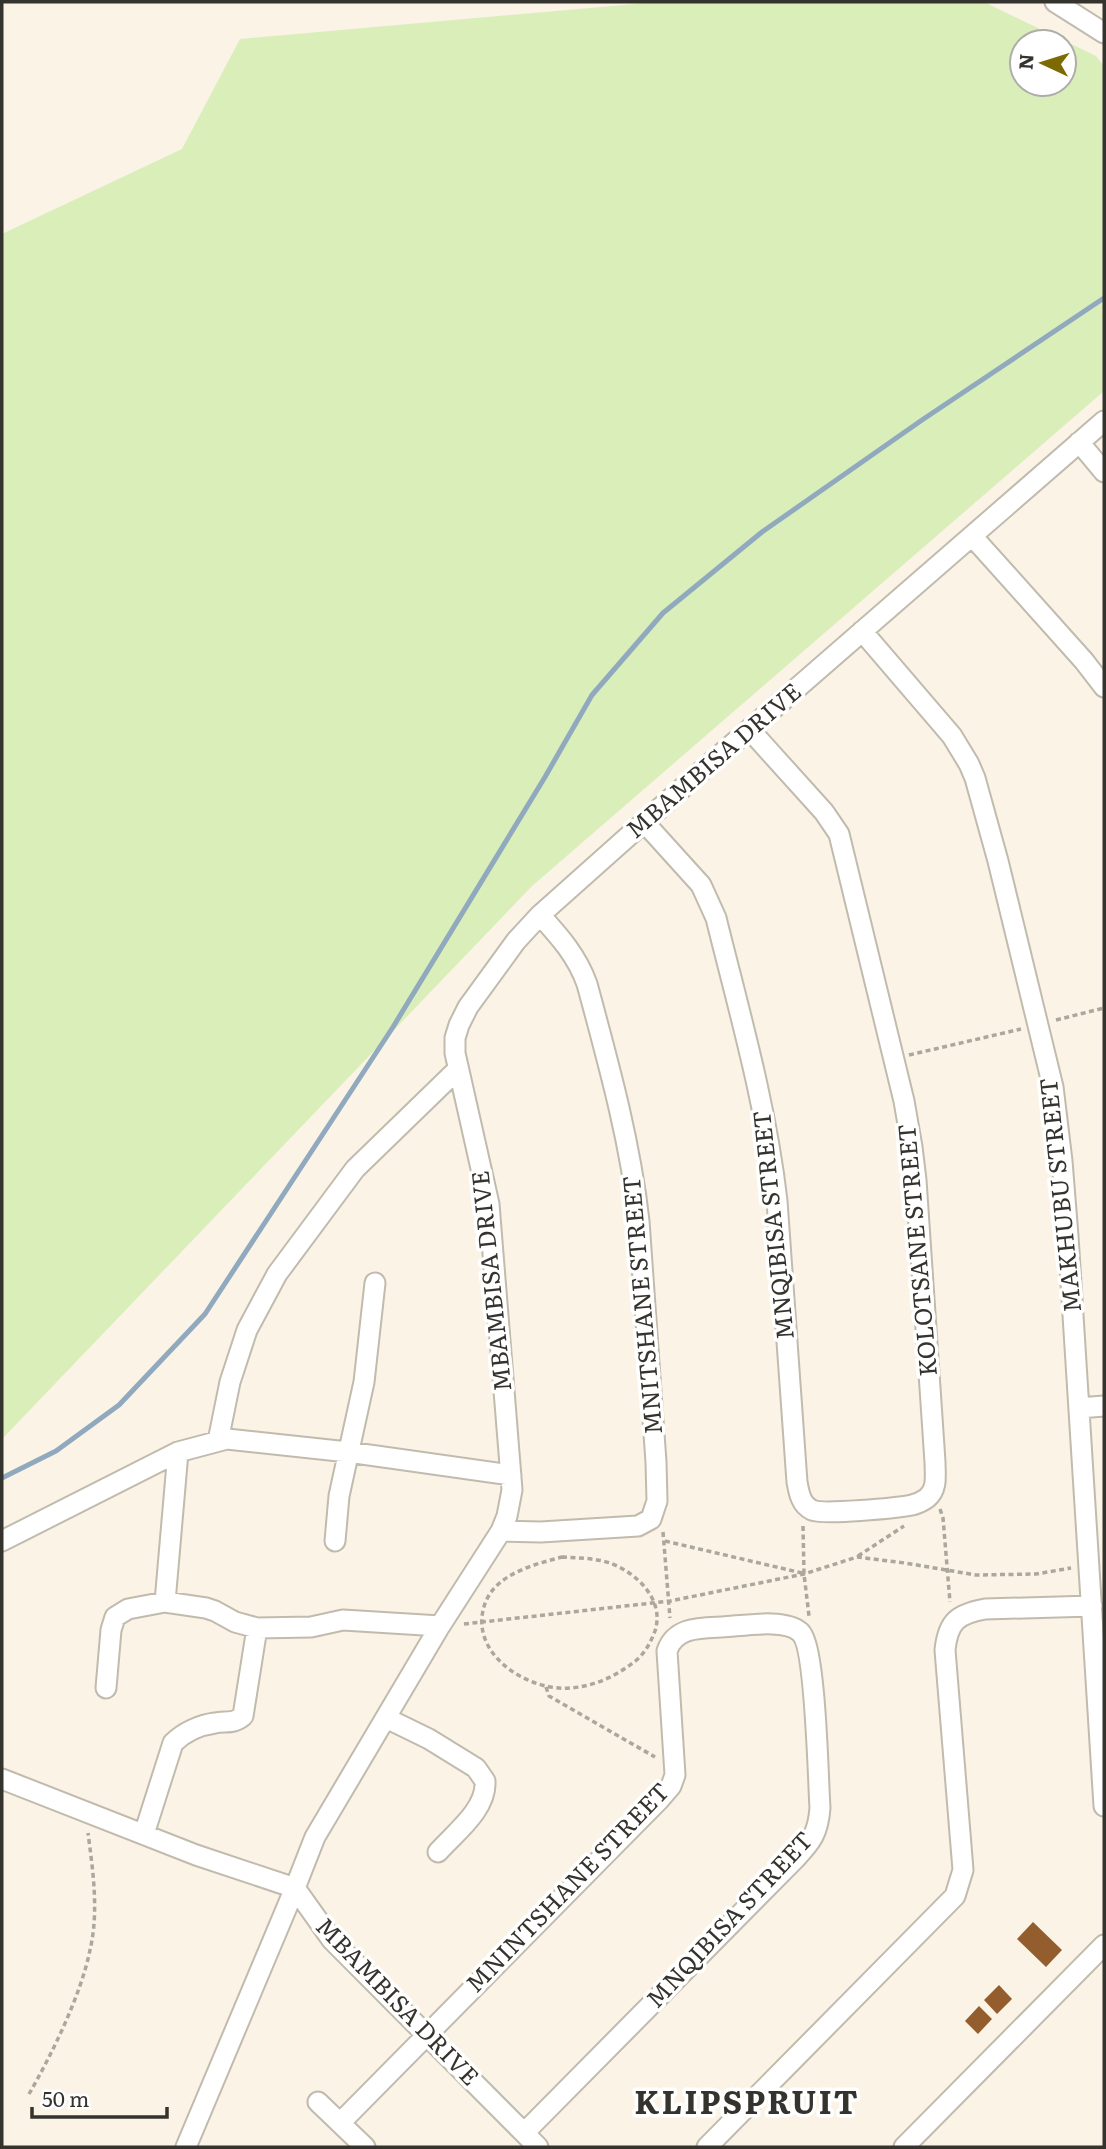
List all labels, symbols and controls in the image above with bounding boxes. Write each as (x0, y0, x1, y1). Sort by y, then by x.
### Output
north arrow (1008, 28, 1078, 98)
text: N (1011, 53, 1040, 71)
street label: MBAMBISA DRIVE (617, 673, 808, 845)
street label: MAKHUBU STREET (1029, 1076, 1088, 1314)
street label: MNQIBISA STREET (742, 1109, 801, 1342)
street label: KOLOTSANE STREET (887, 1123, 944, 1378)
street label: MBAMBISA DRIVE (461, 1169, 519, 1393)
street label: MNITSHANE STREET (612, 1174, 669, 1436)
street label: MNINTSHANE STREET (456, 1773, 676, 1999)
street label: MNQIBISA STREET (637, 1822, 820, 2015)
street label: MBAMBISA DRIVE (309, 1908, 488, 2092)
scale bar (32, 2076, 166, 2120)
district label: KLIPSPRUIT (634, 2076, 860, 2124)
text: 50 m (42, 2082, 89, 2113)

